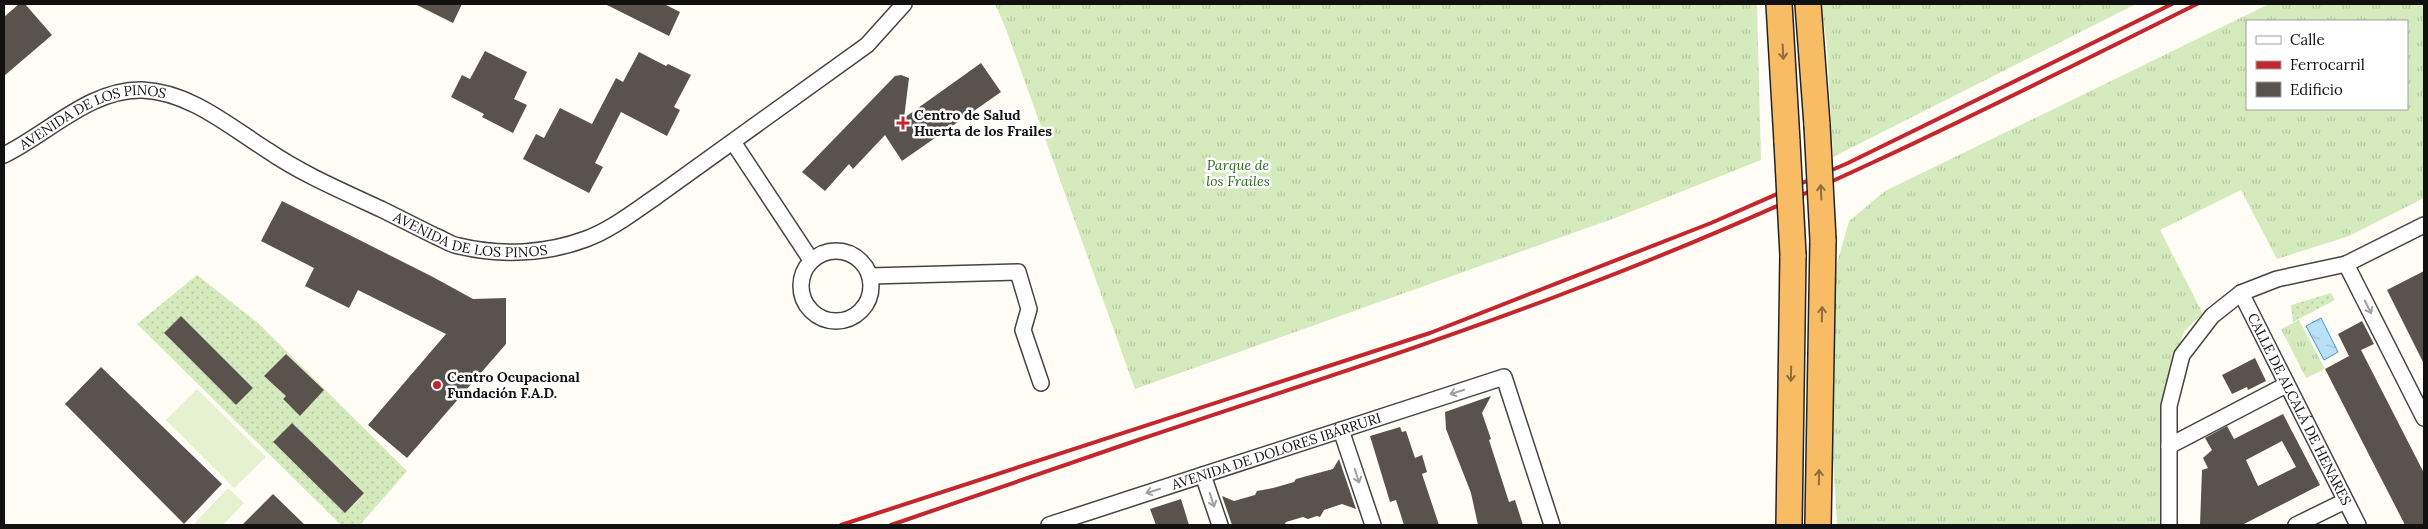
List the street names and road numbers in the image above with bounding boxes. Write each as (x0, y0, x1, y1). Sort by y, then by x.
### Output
street label: AVENIDA DE LOS PINOS (15, 81, 168, 154)
street label: AVENIDA DE LOS PINOS (390, 207, 549, 261)
street label: CALLE DE ALCALÁ DE HENARES (2244, 310, 2355, 508)
street label: AVENIDA DE DOLORES IBÁRRURI (1168, 409, 1383, 494)

